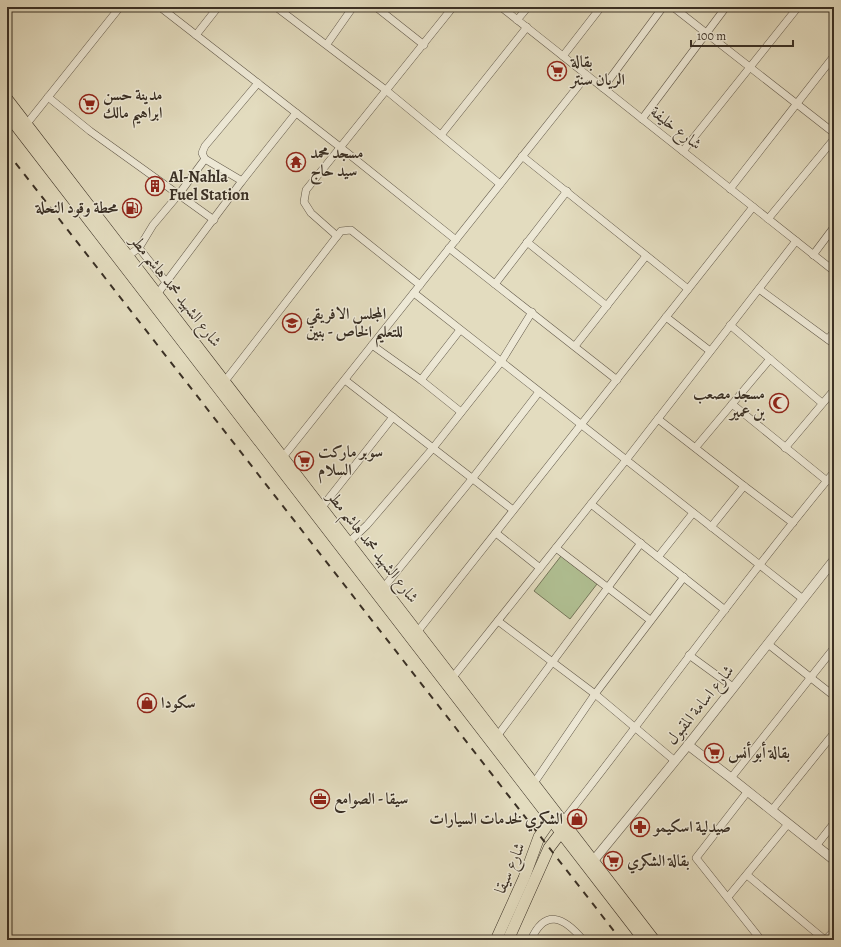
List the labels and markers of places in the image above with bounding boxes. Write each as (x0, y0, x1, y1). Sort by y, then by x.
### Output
place label: بقالة الريان سنتر (569, 51, 625, 91)
supermarket icon: بقالة الريان سنتر (546, 60, 568, 82)
place label: مدينة حسن ابراهيم مالك (103, 84, 163, 129)
supermarket icon: مدينة حسن ابراهيم مالك (78, 93, 100, 115)
place label: مسجد محمد سيد حاج (310, 142, 363, 185)
temple icon: مسجد محمد سيد حاج (285, 151, 307, 173)
place label: Al-Nahla Fuel Station (168, 166, 249, 206)
building icon: Al-Nahla Fuel Station (144, 175, 166, 197)
place label: محطة وقود النحلة (35, 197, 118, 219)
fuel station icon: محطة وقود النحلة (121, 197, 143, 219)
place label: المجلس الافريقي للتعليم الخاص - بنين (305, 303, 403, 348)
school or university icon: المجلس الافريقي للتعليم الخاص - بنين (281, 312, 303, 334)
place label: مسجد مصعب بن عمير (693, 383, 765, 423)
mosque icon: مسجد مصعب بن عمير (768, 392, 790, 414)
place label: سوبر ماركت السلام (318, 441, 383, 484)
supermarket icon: سوبر ماركت السلام (293, 450, 315, 472)
shop icon: سكودا (136, 692, 158, 714)
place label: سكودا (161, 692, 196, 714)
place label: بقالة أبو أنس (728, 741, 790, 764)
supermarket icon: بقالة أبو أنس (703, 742, 725, 764)
office icon: سيقا - الصوامع (309, 788, 331, 810)
place label: سيقا - الصوامع (334, 788, 408, 814)
place label: الشكري لخدمات السيارات (429, 808, 563, 832)
shop icon: الشكري لخدمات السيارات (566, 808, 588, 830)
pharmacy icon: صيدلية اسكيمو (629, 816, 651, 838)
place label: صيدلية اسكيمو (652, 816, 731, 838)
supermarket icon: بقالة الشكري (602, 850, 624, 872)
place label: بقالة الشكري (627, 850, 689, 874)

